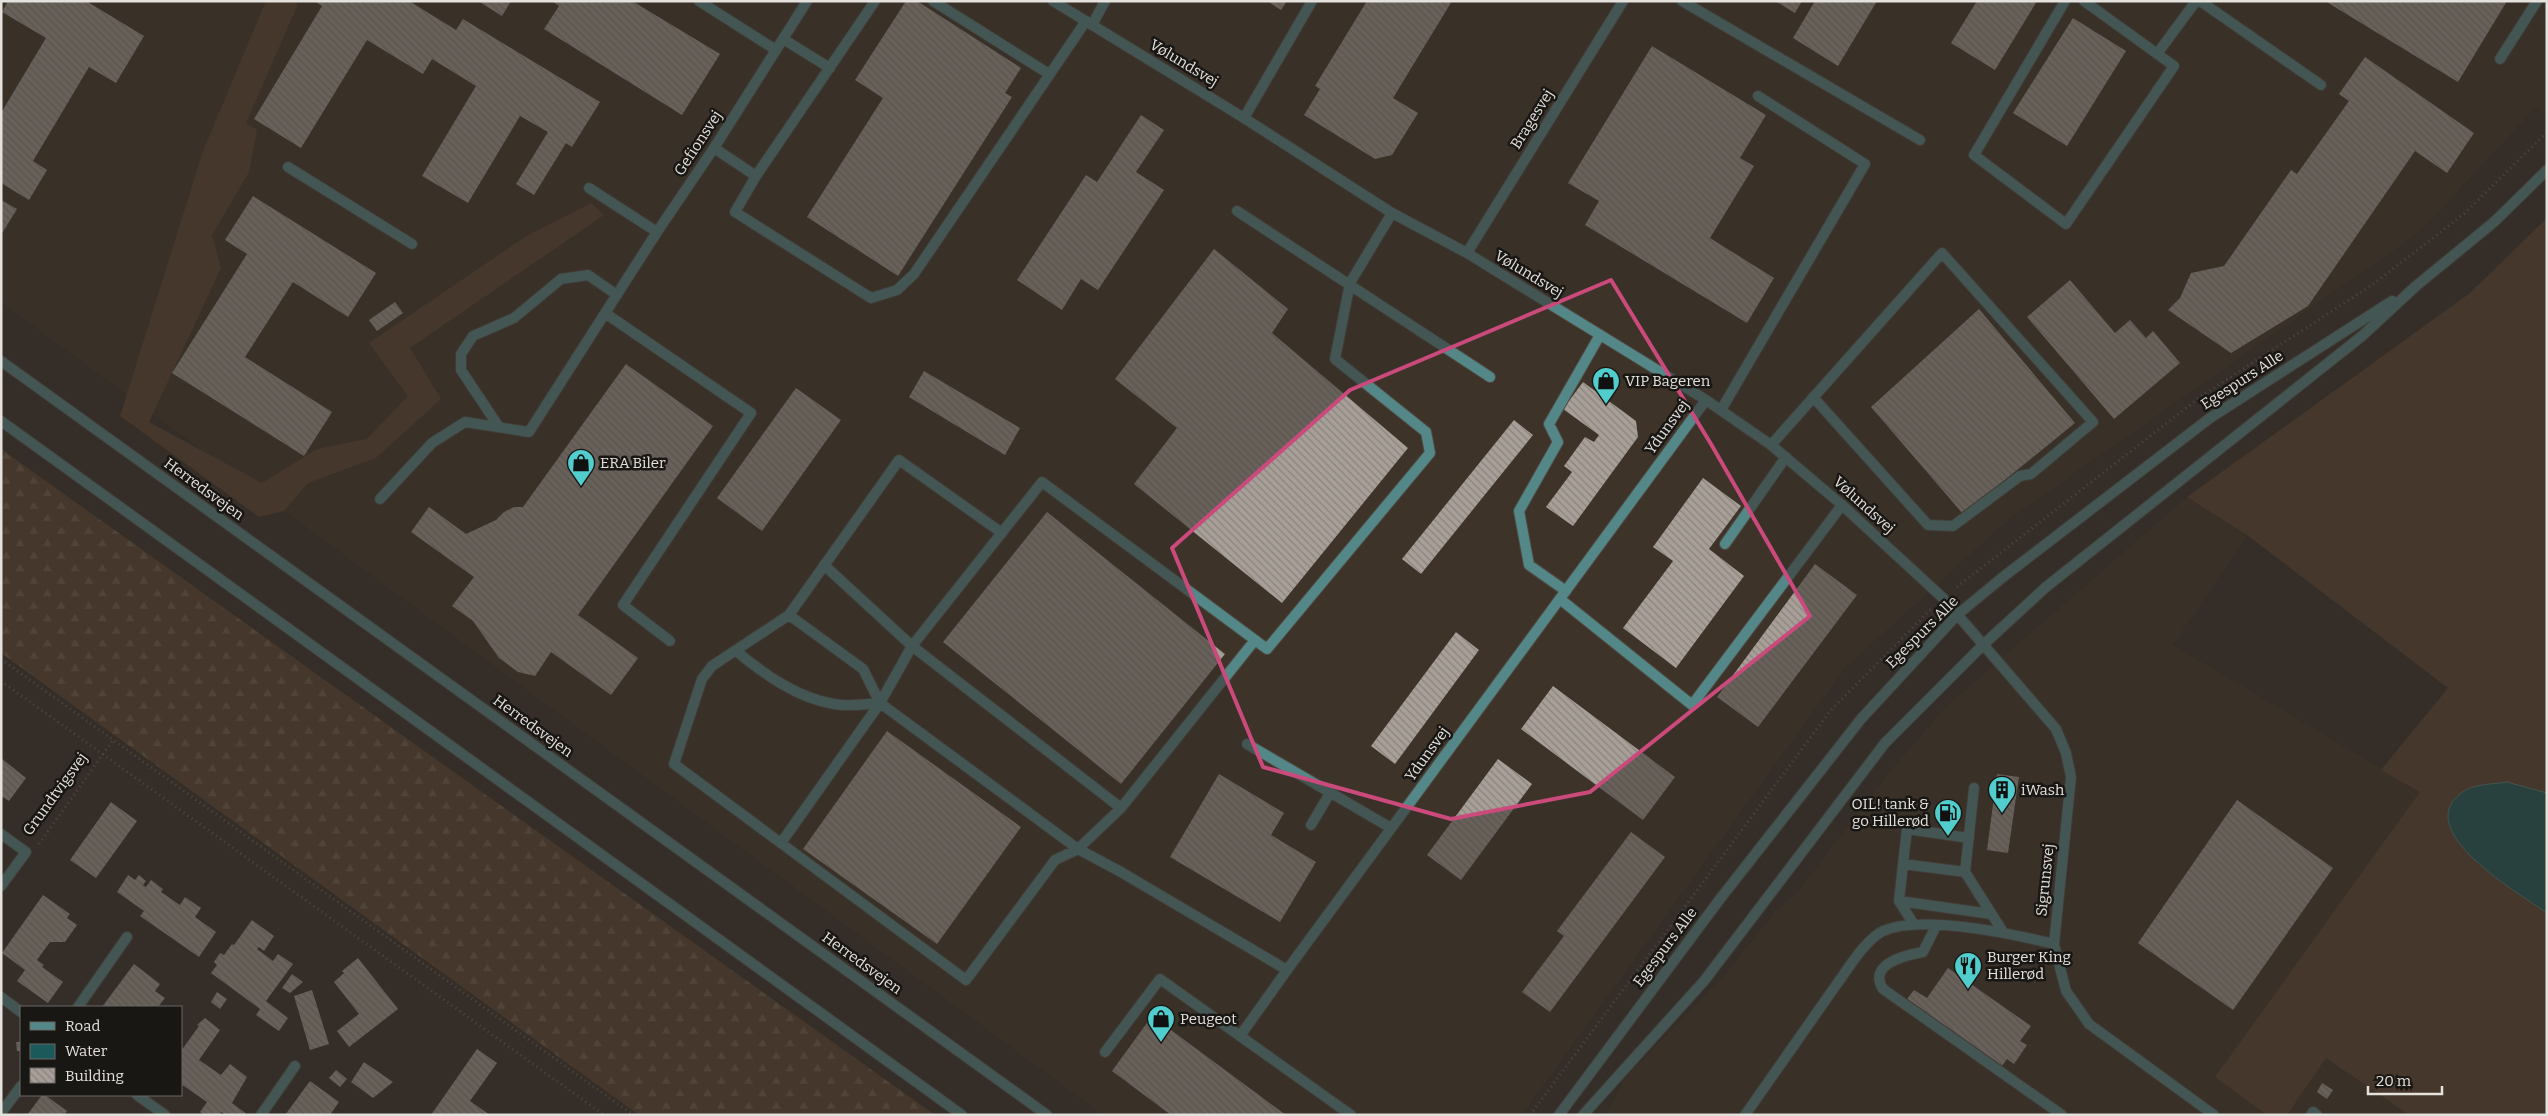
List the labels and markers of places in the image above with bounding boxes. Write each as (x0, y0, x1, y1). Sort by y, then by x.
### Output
shop icon: VIP Bageren (1591, 366, 1621, 405)
place label: VIP Bageren (1625, 372, 1711, 390)
shop icon: ERA Biler (566, 448, 596, 487)
place label: ERA Biler (600, 454, 666, 472)
building icon: iWash (1987, 775, 2017, 814)
place label: iWash (2021, 781, 2065, 799)
place label: OIL! tank & go Hillerød (1851, 795, 1929, 830)
fuel station icon: OIL! tank & go Hillerød (1933, 798, 1963, 837)
place label: Burger King Hillerød (1987, 948, 2071, 983)
restaurant icon: Burger King Hillerød (1953, 951, 1983, 990)
shop icon: Peugeot (1146, 1004, 1176, 1043)
place label: Peugeot (1180, 1010, 1237, 1028)

